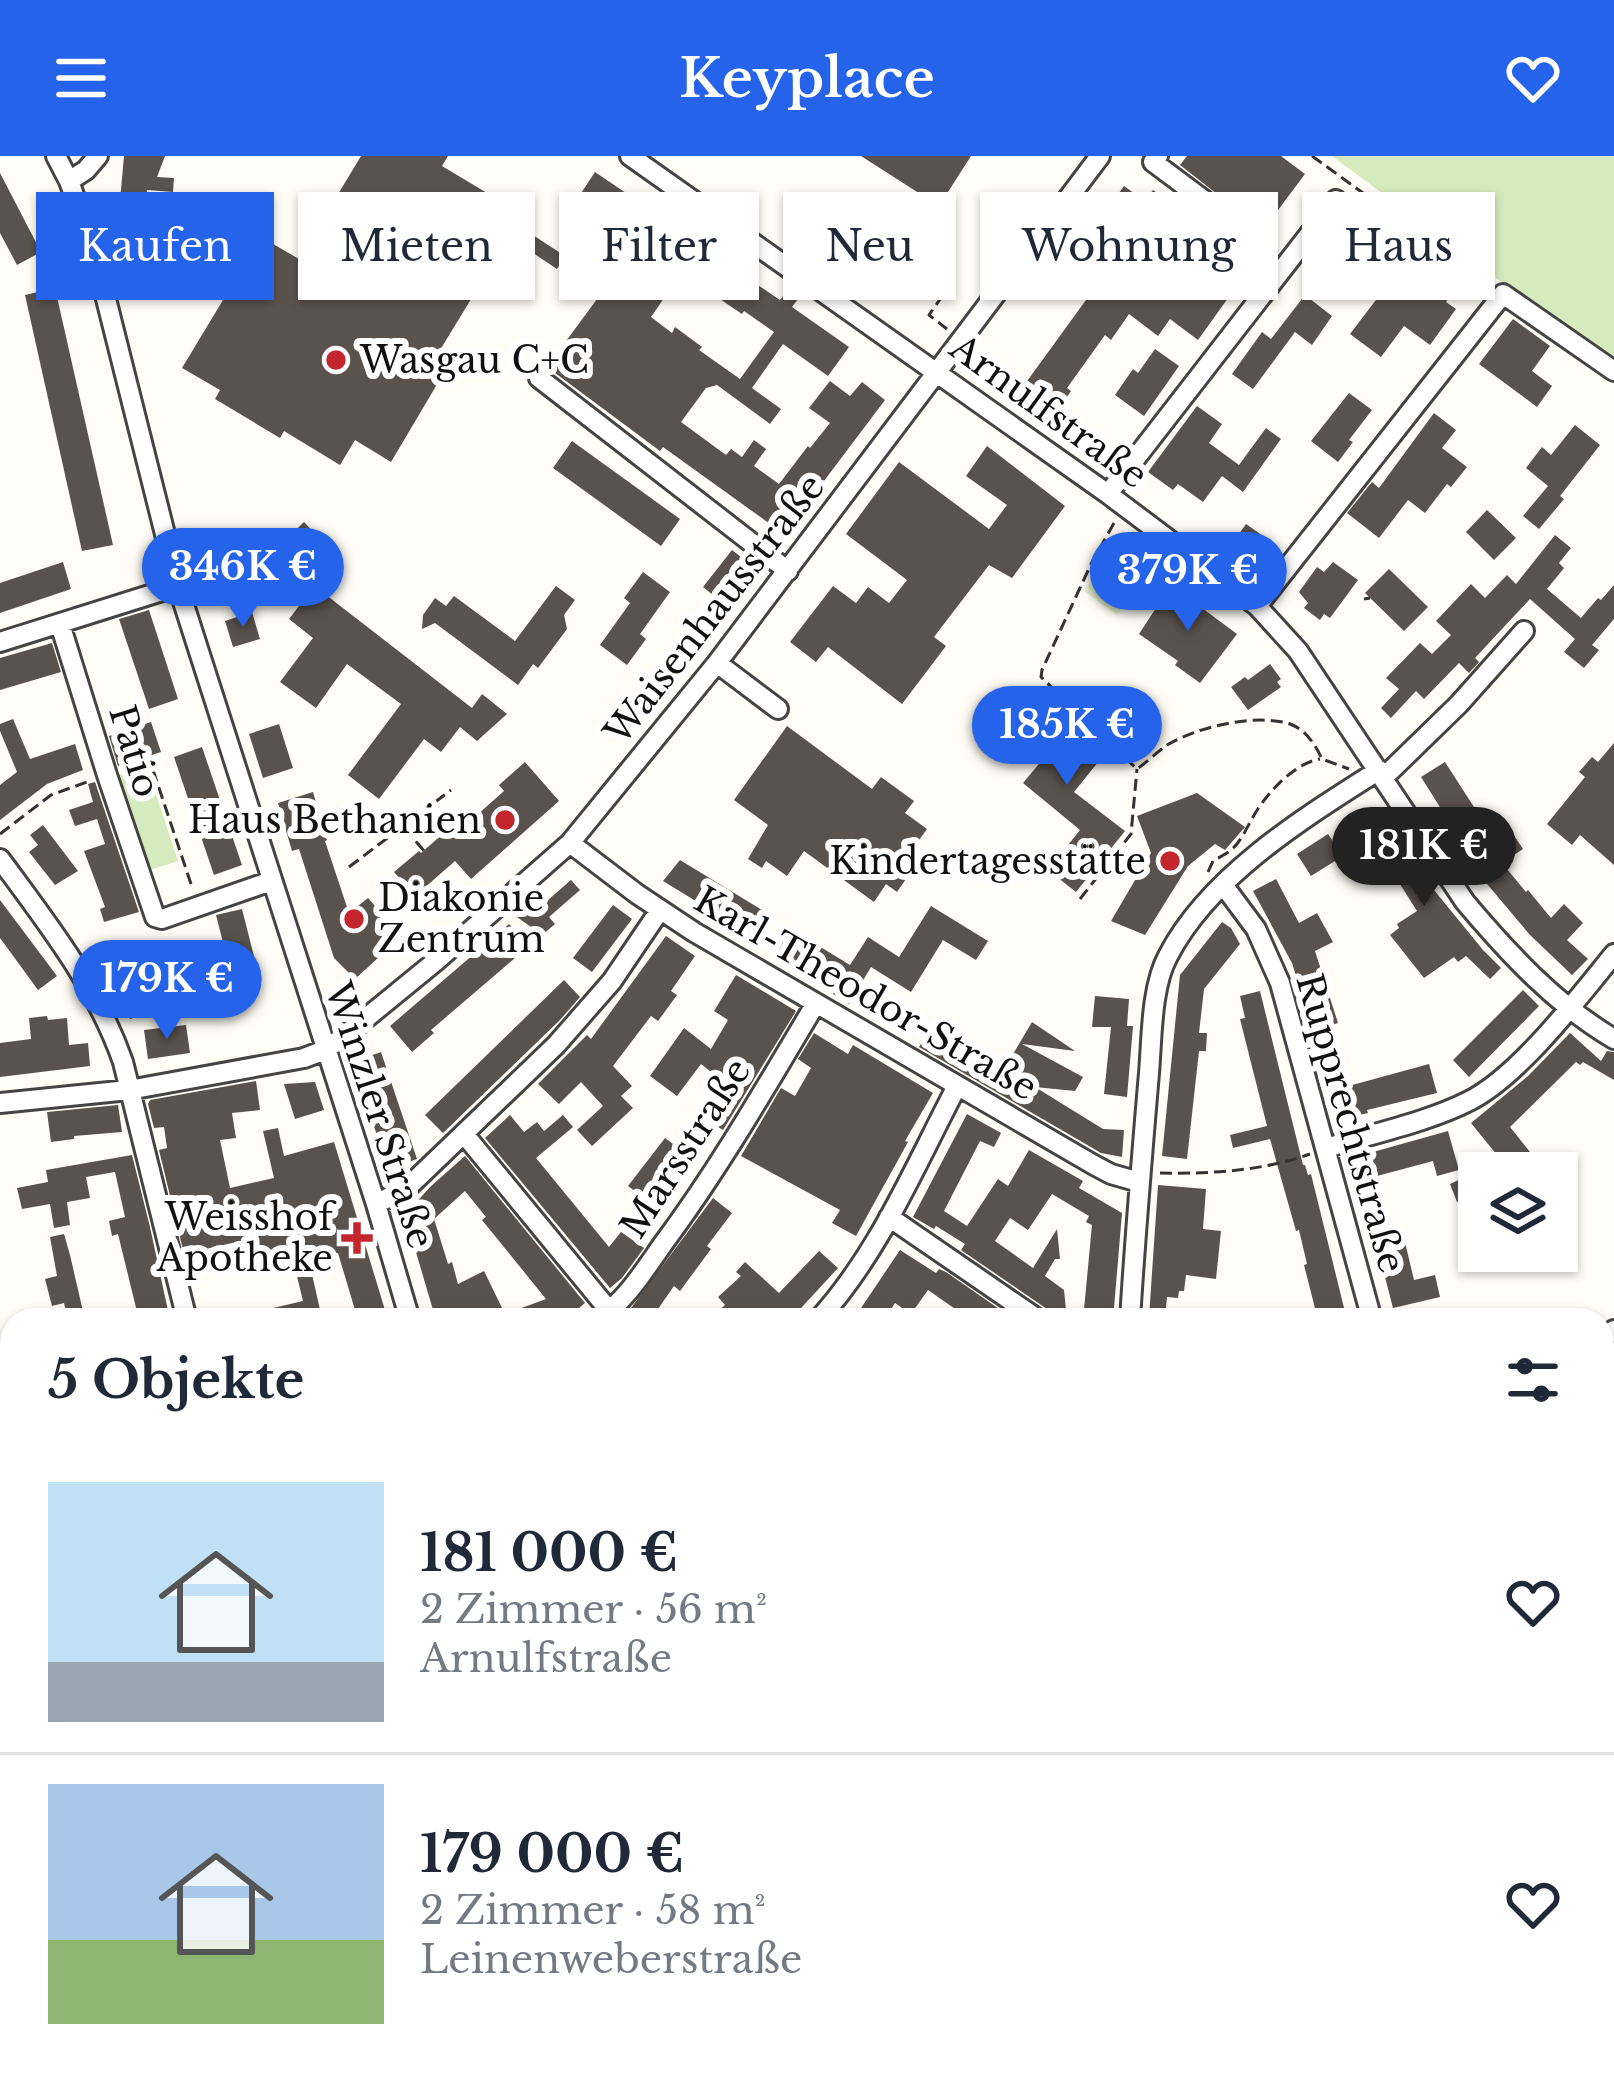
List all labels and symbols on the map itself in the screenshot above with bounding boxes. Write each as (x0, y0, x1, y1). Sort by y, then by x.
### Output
street label: Arnulfstraße (941, 324, 1156, 498)
place label: Wasgau C+C (359, 338, 589, 383)
marker: Wasgau C+C (323, 347, 349, 373)
street label: Waisenhausstraße (594, 465, 834, 754)
pin: 346K € (145, 528, 341, 630)
pin: 379K € (1090, 532, 1286, 634)
pin: 185K € (969, 686, 1165, 788)
street label: Patio (99, 700, 170, 803)
place label: Haus Bethanien (188, 798, 481, 843)
marker: Haus Bethanien (492, 807, 518, 833)
pin: 181K € (1326, 807, 1522, 909)
place label: Kindertagesstätte (829, 839, 1146, 884)
marker: Kindertagesstätte (1157, 848, 1183, 874)
place label: Diakonie Zentrum (378, 876, 545, 962)
street label: Karl-Theodor-Straße (687, 877, 1045, 1110)
marker: Diakonie Zentrum (341, 906, 367, 932)
pin: 179K € (69, 940, 265, 1042)
street label: Rupprechtstraße (1286, 969, 1415, 1278)
street label: Winzler Straße (315, 975, 444, 1254)
street label: Marsstraße (611, 1050, 760, 1246)
place label: Weisshof Apotheke (156, 1195, 337, 1281)
marker: Weisshof Apotheke (344, 1225, 370, 1251)

